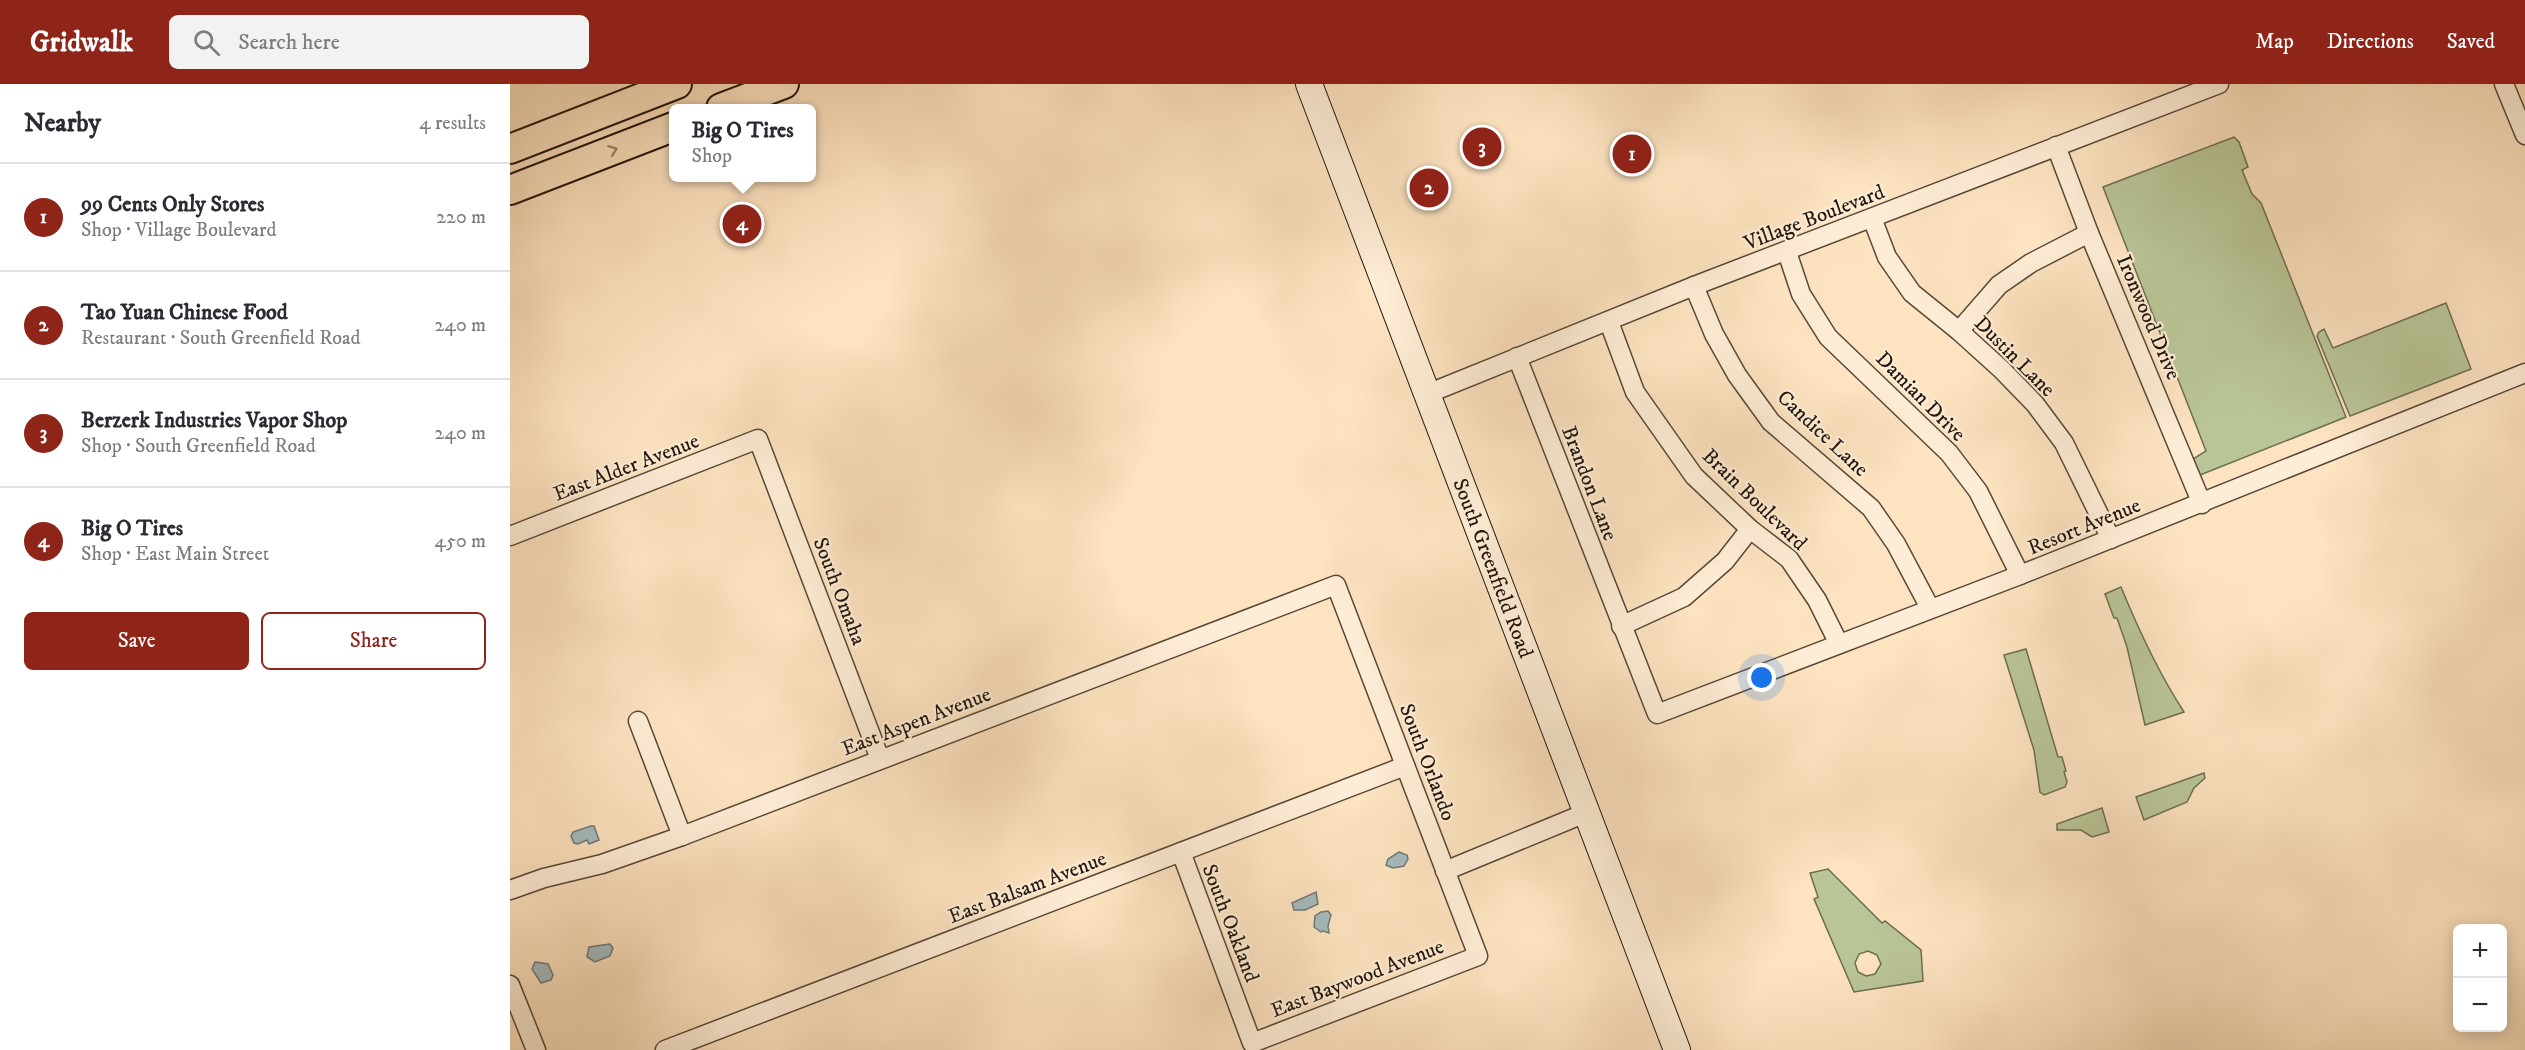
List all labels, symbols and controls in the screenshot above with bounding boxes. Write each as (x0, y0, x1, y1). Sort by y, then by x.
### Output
search box (169, 15, 589, 69)
text: Gridwalk (30, 25, 133, 60)
icon: search (190, 26, 223, 59)
text: Search here (238, 29, 340, 56)
text: Map (2255, 29, 2294, 55)
text: Directions (2327, 29, 2414, 55)
text: Saved (2447, 29, 2495, 55)
popup (669, 104, 816, 182)
text: Nearby (24, 107, 101, 140)
text: 4 results (419, 111, 486, 136)
text: Big O Tires (691, 117, 794, 144)
pin: 3 (1462, 124, 1502, 170)
pin: 1 (1612, 132, 1652, 176)
text: Shop (691, 144, 732, 169)
one-way arrow (607, 145, 618, 157)
pin: 2 (1410, 166, 1448, 210)
street label: Village Boulevard (1739, 179, 1889, 257)
text: 99 Cents Only Stores (81, 191, 264, 218)
pin: 4 (722, 202, 762, 246)
text: 1 (40, 205, 47, 230)
text: 220 m (436, 205, 486, 230)
text: Shop · Village Boulevard (81, 218, 276, 243)
street label: Ironwood Drive (2110, 251, 2186, 384)
text: Tao Yuan Chinese Food (81, 299, 288, 326)
street label: Dustin Lane (1968, 311, 2060, 403)
text: 2 (39, 313, 48, 338)
text: 240 m (435, 313, 486, 338)
text: Restaurant · South Greenfield Road (81, 326, 361, 351)
street label: Damian Drive (1870, 346, 1971, 447)
street label: Candice Lane (1771, 385, 1874, 483)
text: Berzerk Industries Vapor Shop (81, 407, 347, 434)
text: 3 (40, 421, 47, 446)
text: 240 m (435, 421, 486, 446)
street label: Brandon Lane (1555, 422, 1623, 545)
street label: East Alder Avenue (550, 428, 703, 508)
text: Shop · South Greenfield Road (81, 434, 316, 459)
street label: Brain Boulevard (1696, 443, 1813, 557)
street label: South Greenfield Road (1447, 475, 1539, 662)
street label: Resort Avenue (2024, 492, 2145, 561)
text: Big O Tires (81, 515, 183, 542)
text: 4 (38, 529, 49, 554)
text: 450 m (435, 529, 486, 554)
street label: South Omaha (807, 534, 872, 649)
text: Shop · East Main Street (81, 542, 269, 567)
button: Save (24, 612, 249, 670)
button: Share (261, 612, 486, 670)
your location (1747, 663, 1776, 692)
street label: East Aspen Avenue (838, 681, 995, 762)
street label: South Orlando (1393, 700, 1461, 824)
street label: East Balsam Avenue (945, 846, 1110, 930)
street label: South Oakland (1196, 861, 1265, 987)
map controls (2453, 924, 2507, 1032)
button: + (2453, 924, 2507, 978)
street label: East Baywood Avenue (1267, 934, 1448, 1024)
button: − (2453, 978, 2507, 1032)

